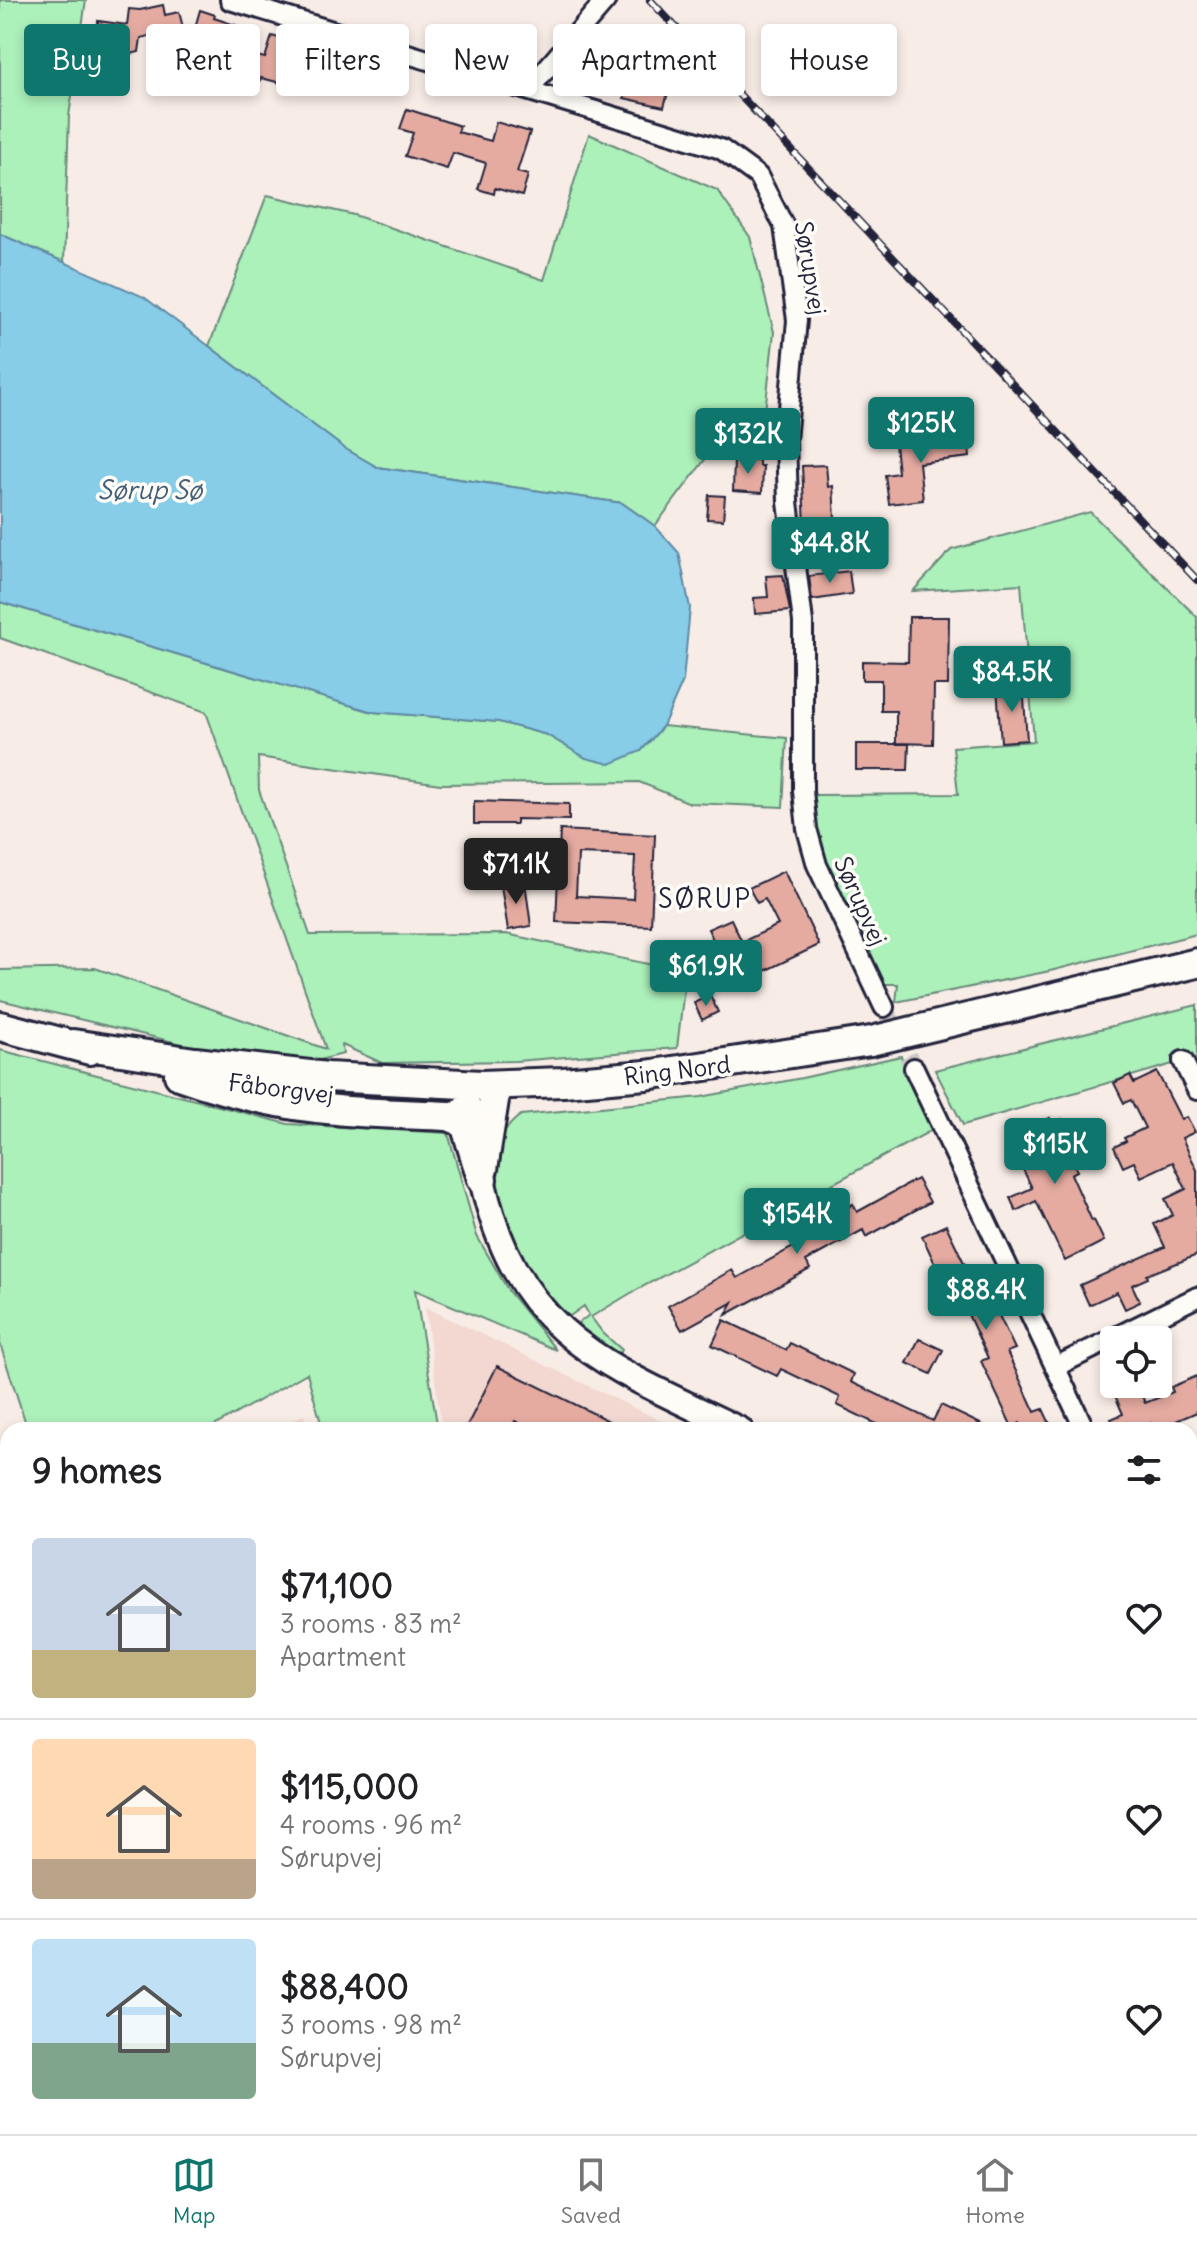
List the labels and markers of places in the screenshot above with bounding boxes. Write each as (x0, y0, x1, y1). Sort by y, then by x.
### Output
pin: $125K (865, 397, 977, 465)
pin: $132K (692, 408, 804, 476)
pin: $44.8K (765, 517, 895, 585)
pin: $84.5K (947, 646, 1077, 714)
pin: $71.1K (451, 838, 581, 906)
pin: $61.9K (641, 940, 771, 1008)
pin: $115K (999, 1118, 1111, 1186)
pin: $154K (741, 1188, 853, 1256)
pin: $88.4K (921, 1264, 1051, 1332)

